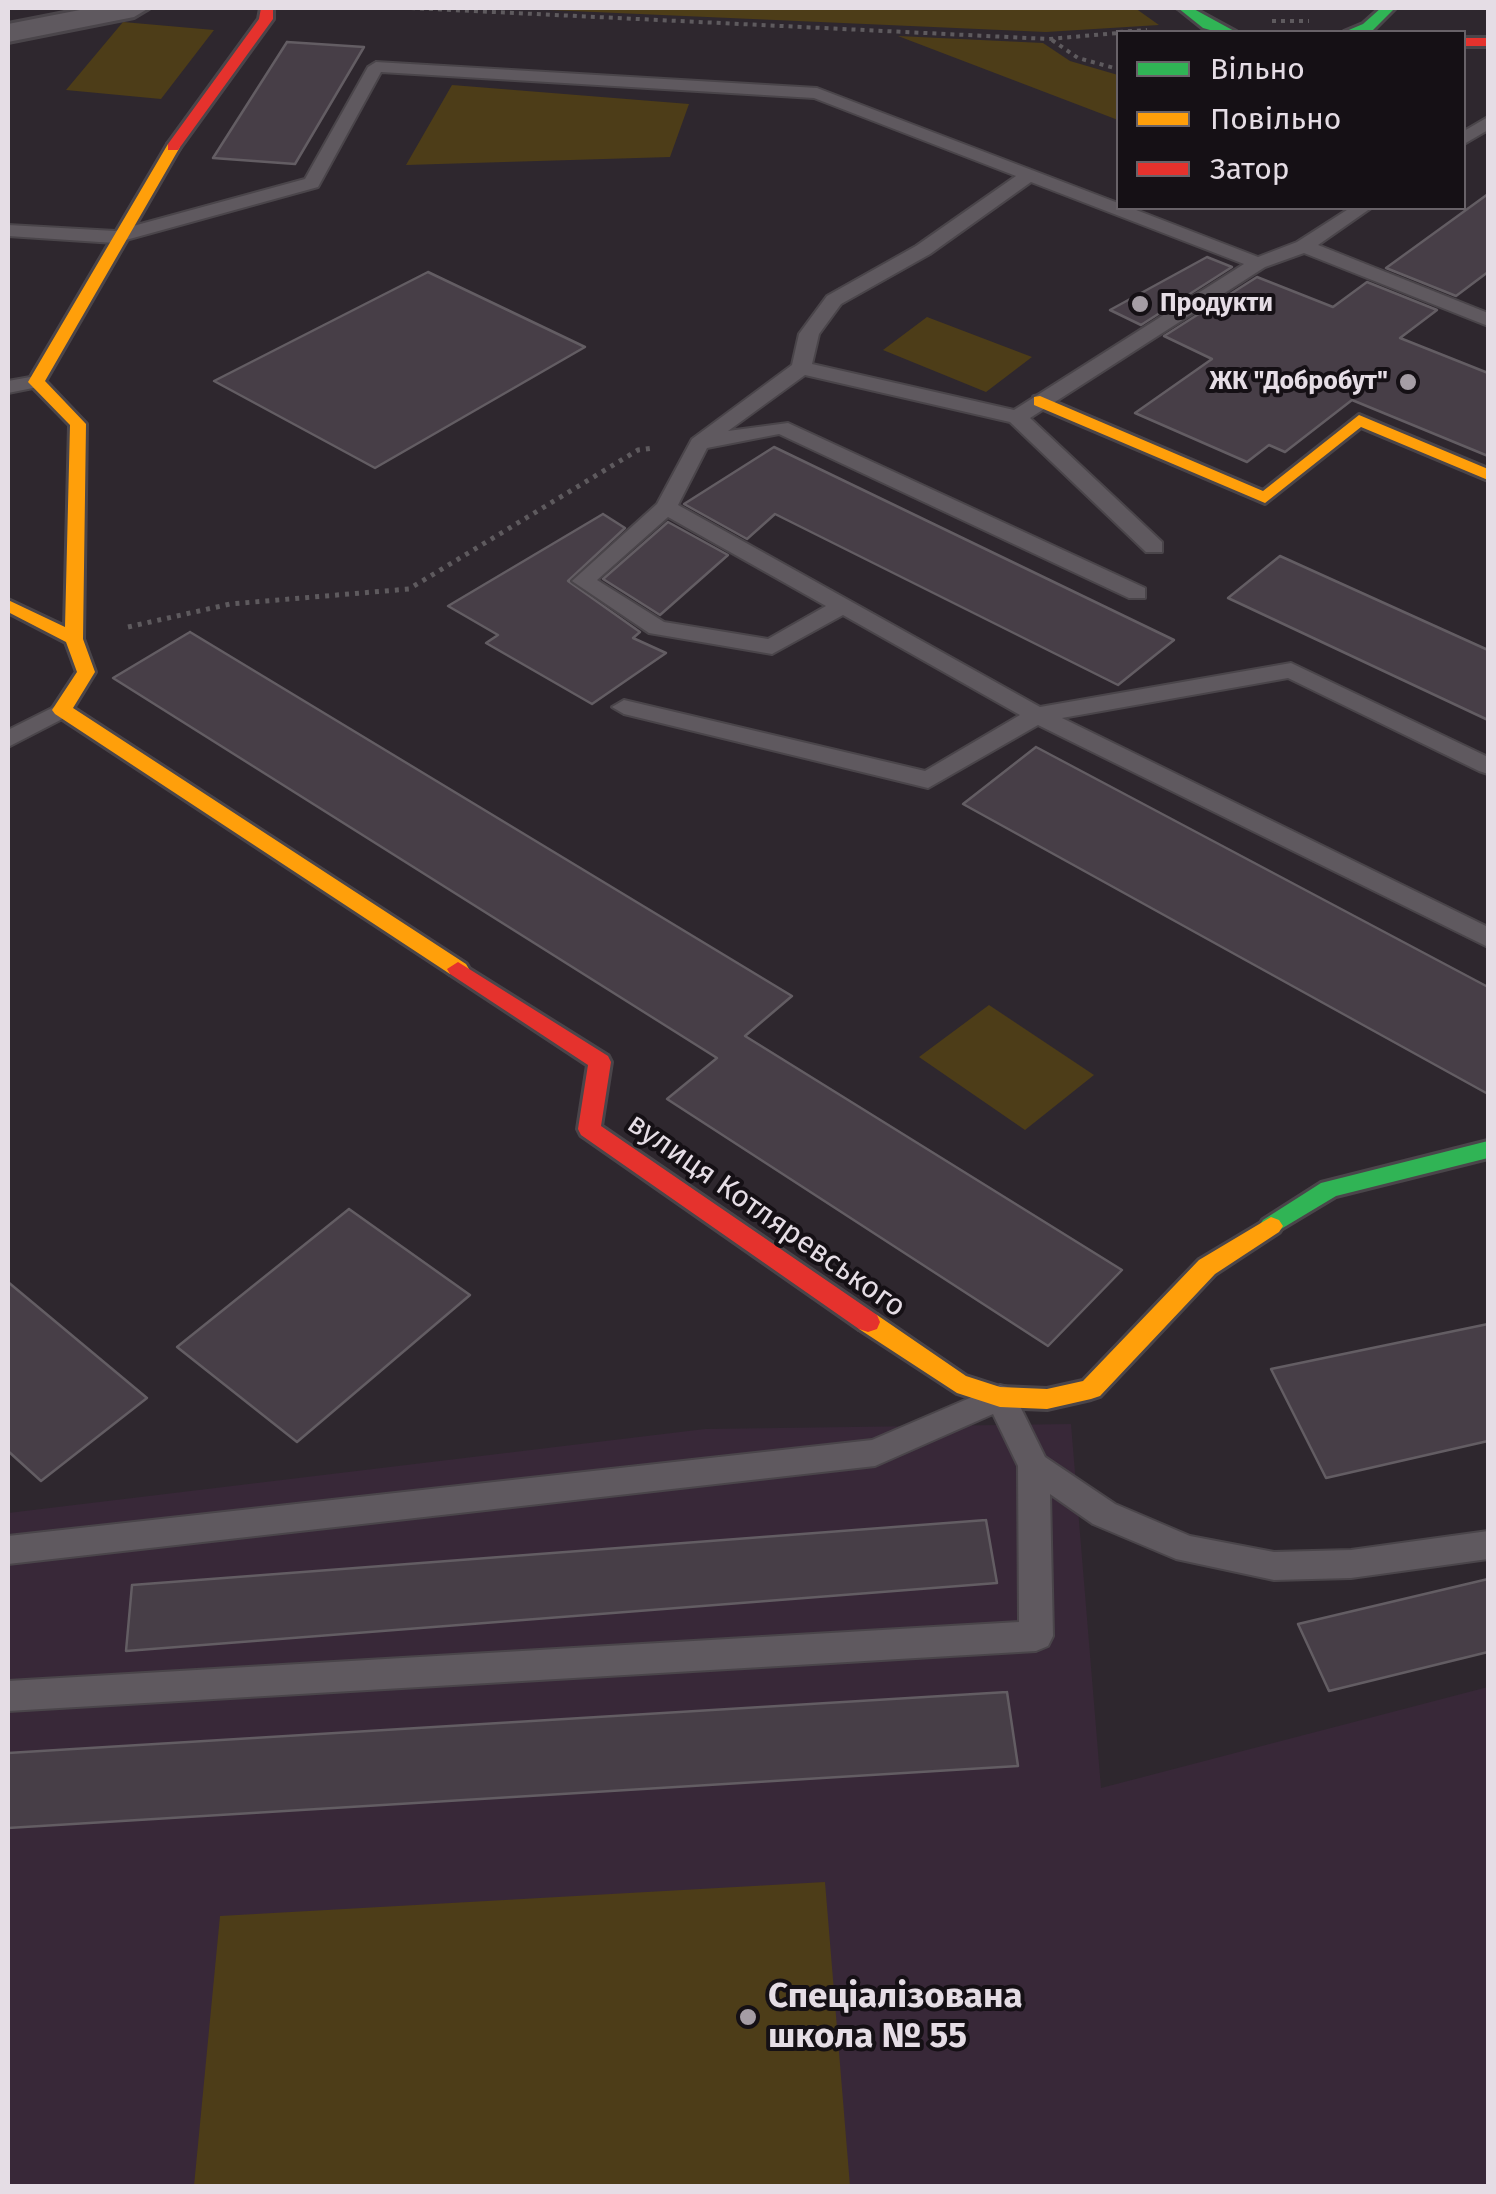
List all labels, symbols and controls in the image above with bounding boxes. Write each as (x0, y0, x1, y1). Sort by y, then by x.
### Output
legend (1116, 30, 1466, 210)
text: Вільно (1210, 51, 1305, 87)
text: Повільно (1210, 101, 1341, 137)
text: Затор (1210, 151, 1289, 187)
place label: Продукти (1160, 289, 1273, 319)
marker: Продукти (1129, 293, 1151, 315)
place label: ЖК "Добробут" (1209, 367, 1388, 397)
marker: ЖК "Добробут" (1397, 371, 1419, 393)
street label: вулиця Котляревського (620, 1106, 912, 1326)
place label: Спеціалізована школа № 55 (768, 1976, 1023, 2058)
marker: Спеціалізована школа № 55 (737, 2006, 759, 2028)

